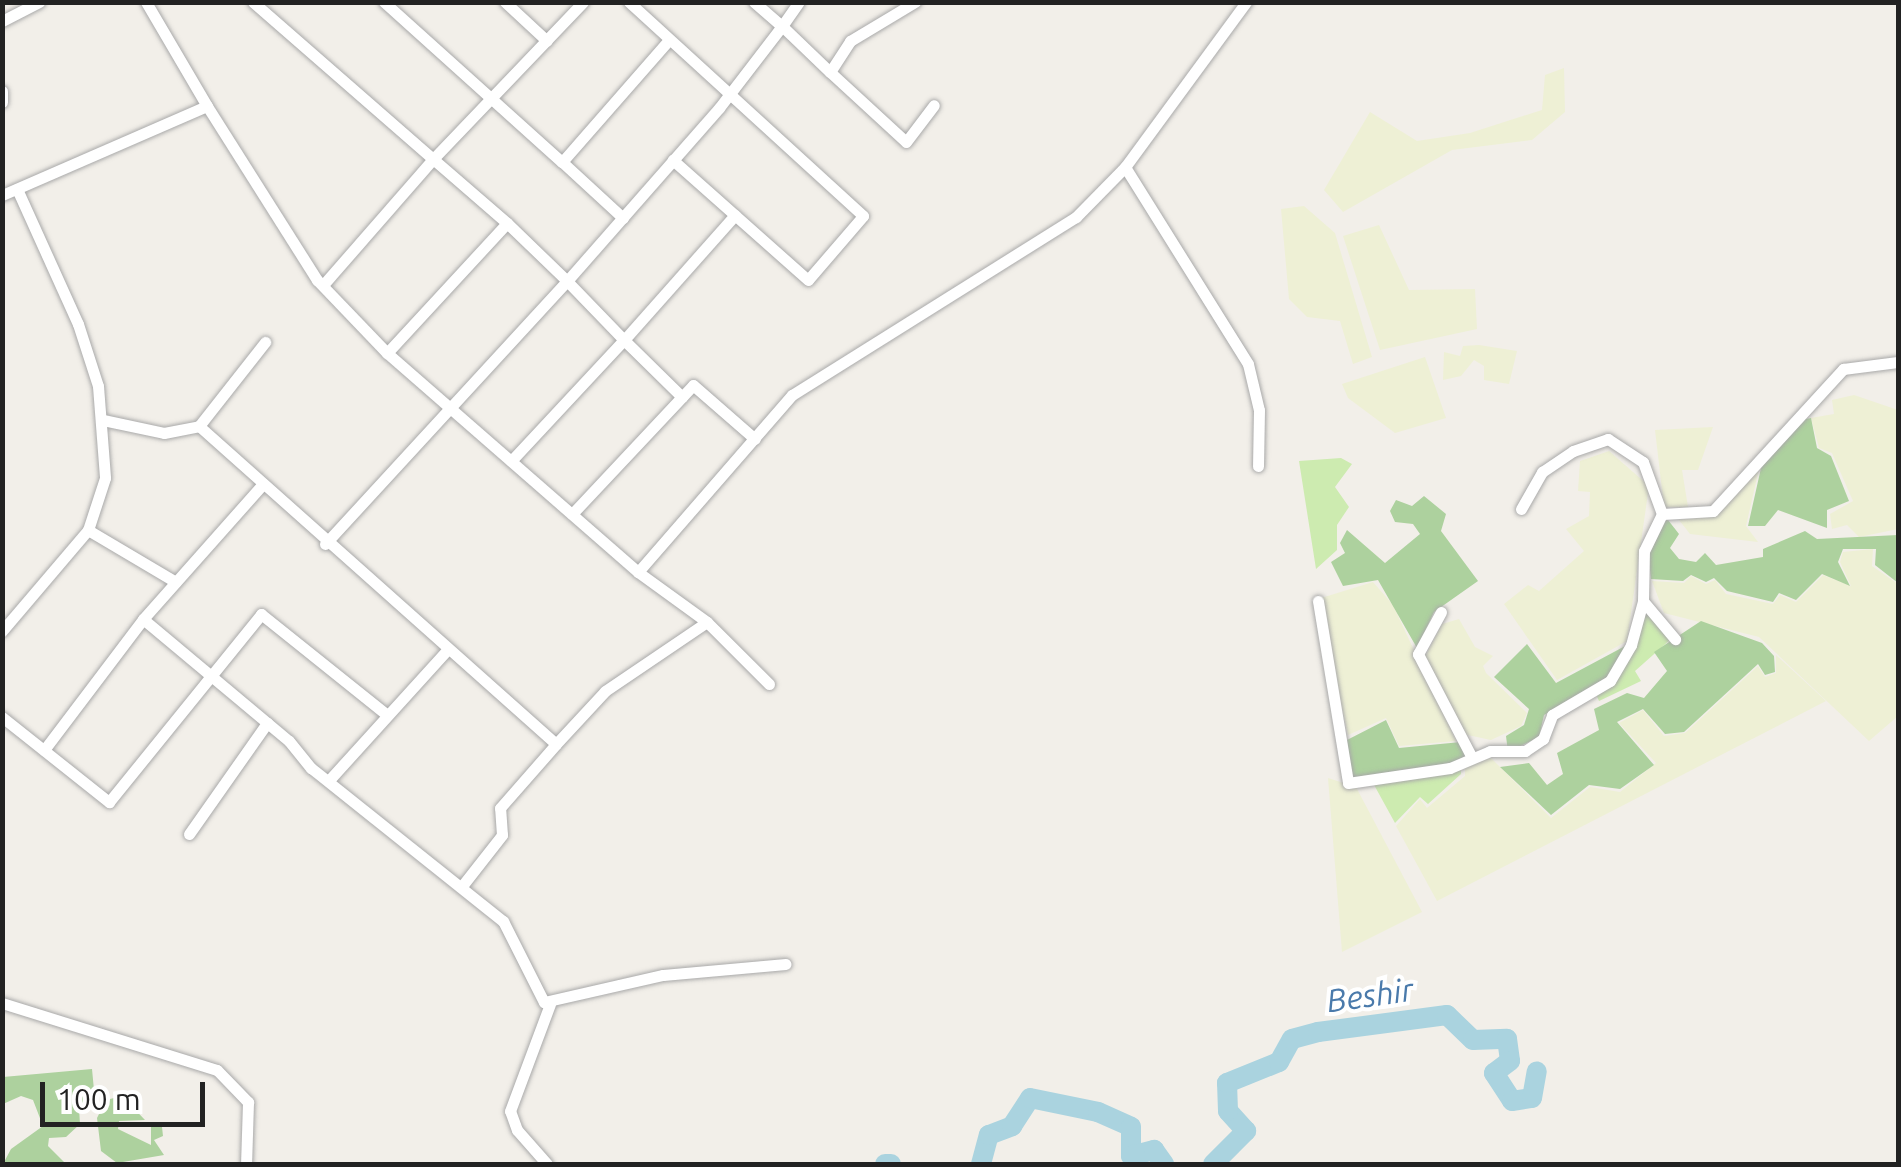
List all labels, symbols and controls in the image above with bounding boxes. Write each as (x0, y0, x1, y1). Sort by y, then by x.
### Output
water label: Beshir (1324, 970, 1416, 1020)
scale bar (45, 1062, 210, 1124)
text: 100 m (57, 1082, 141, 1116)

